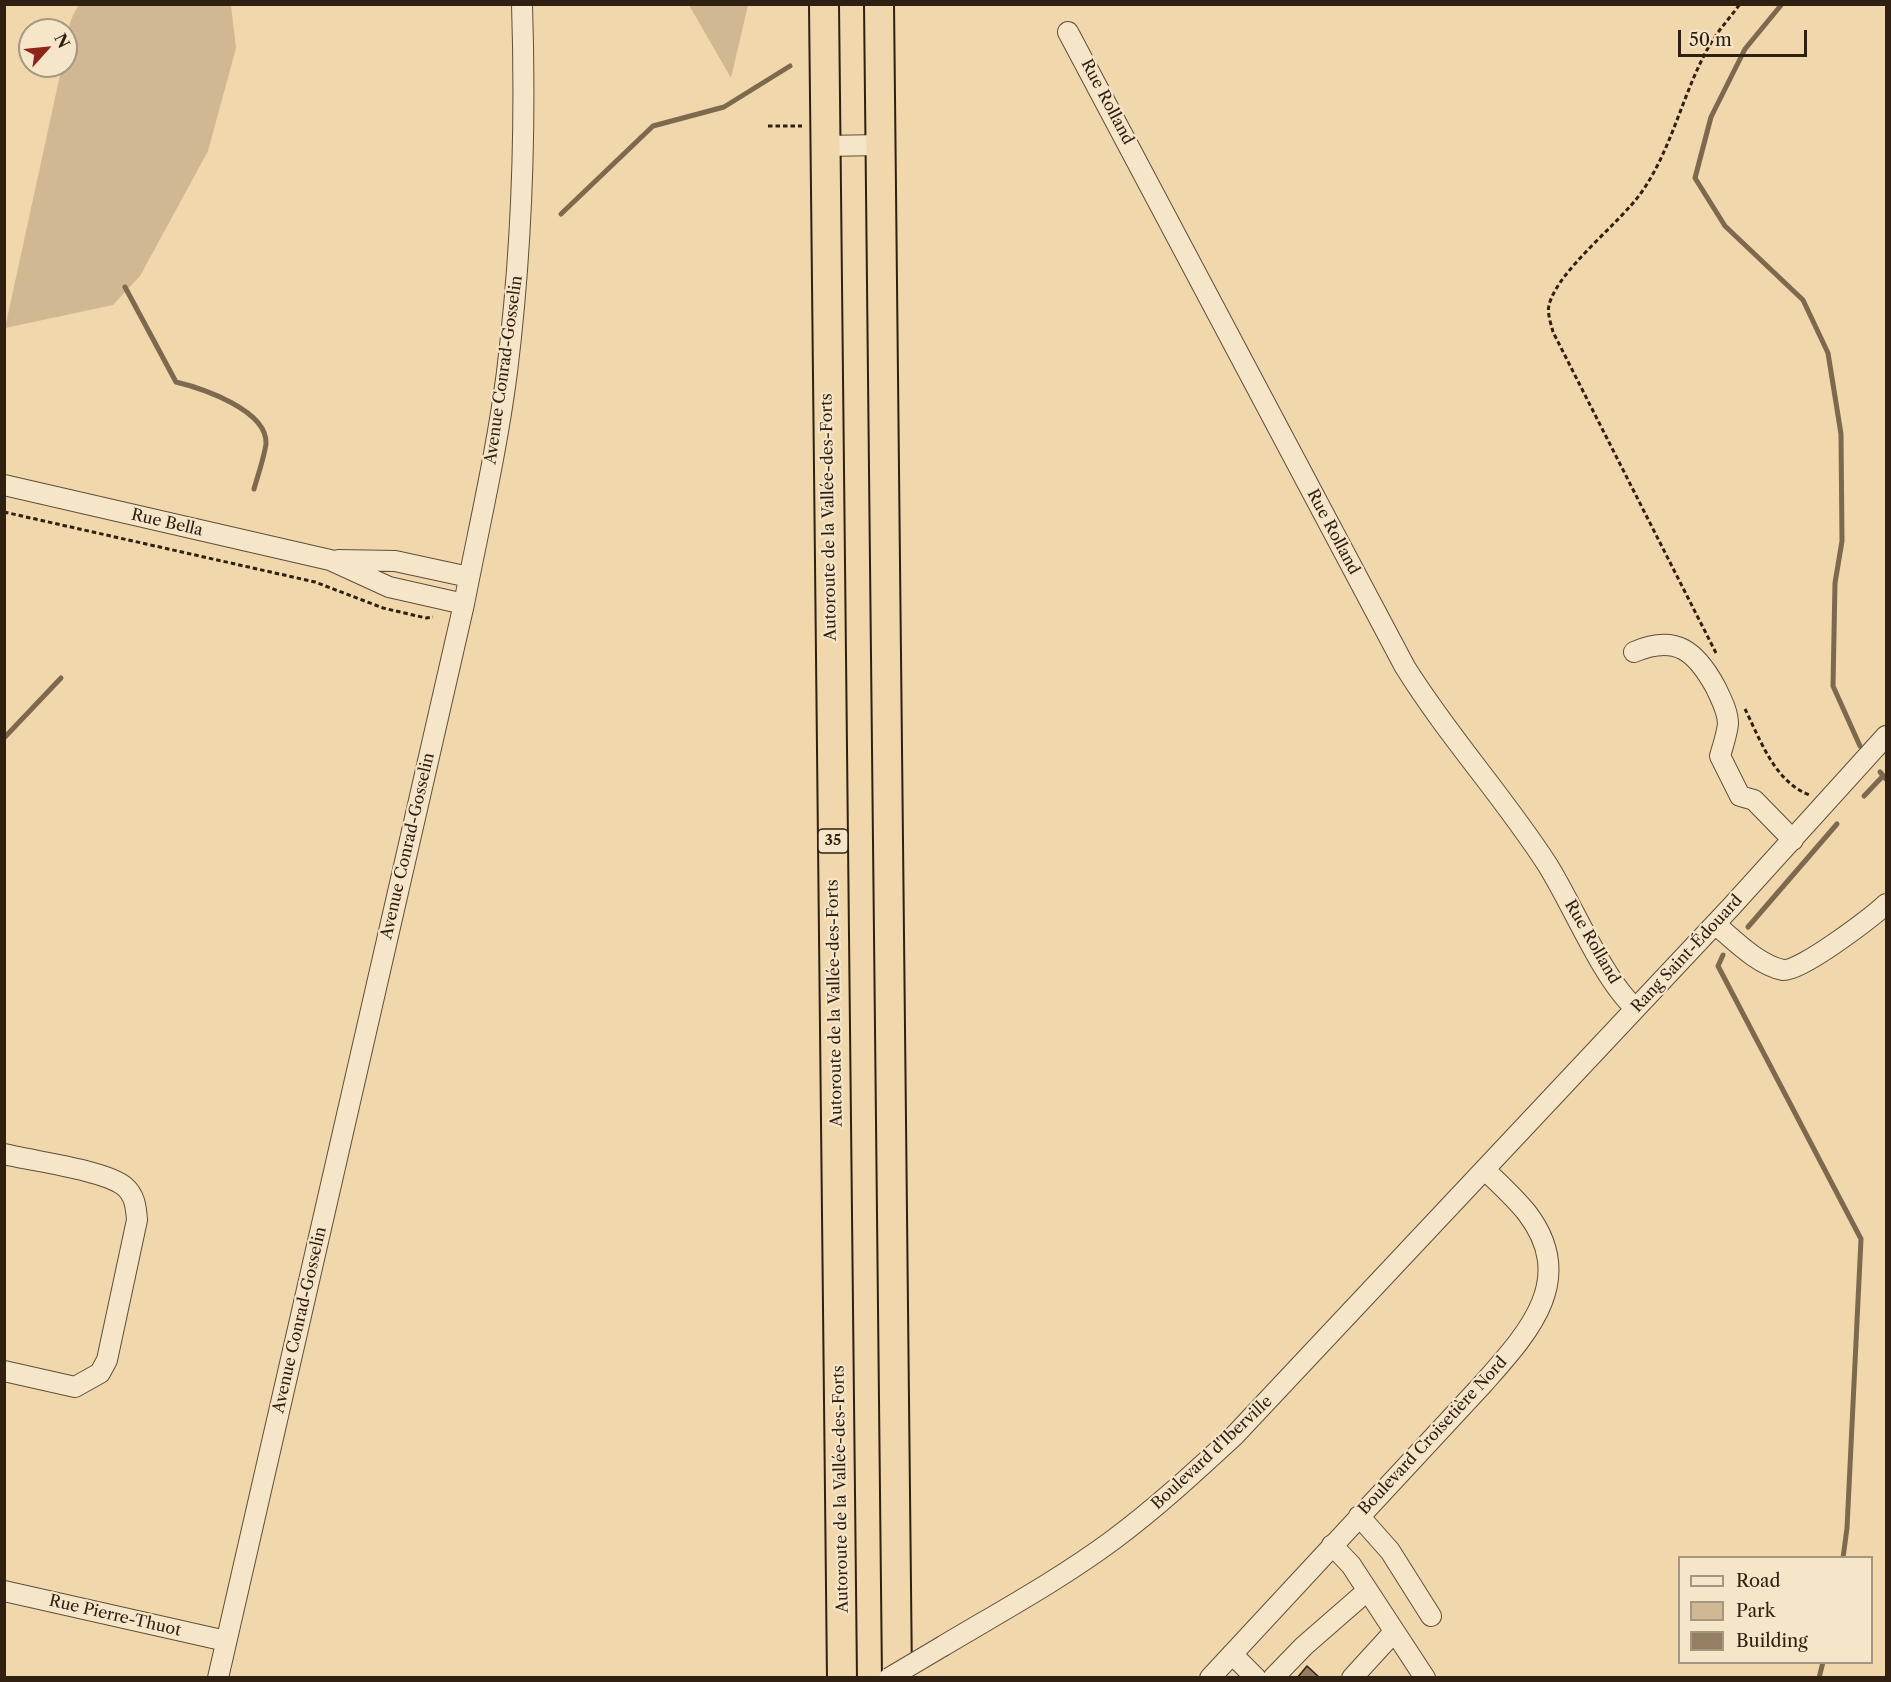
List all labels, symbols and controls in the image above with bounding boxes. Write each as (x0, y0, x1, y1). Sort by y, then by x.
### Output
north arrow (18, 18, 78, 78)
scale bar (1681, 18, 1810, 56)
text: 50 m (1689, 29, 1732, 51)
text: N (50, 30, 74, 51)
street label: Rue Rolland (1076, 56, 1138, 148)
street label: Avenue Conrad-Gosselin (481, 274, 527, 466)
street label: Autoroute de la Vallée-des-Forts (817, 393, 841, 641)
street label: Rue Rolland (1302, 486, 1364, 578)
street label: Rue Bella (129, 505, 205, 541)
street label: Avenue Conrad-Gosselin (377, 751, 439, 941)
road number: 35 (818, 829, 848, 853)
street label: Autoroute de la Vallée-des-Forts (823, 879, 847, 1127)
street label: Rang Saint-Édouard (1628, 891, 1746, 1017)
street label: Rue Rolland (1560, 897, 1624, 987)
street label: Avenue Conrad-Gosselin (269, 1225, 331, 1415)
street label: Boulevard Croisetière Nord (1355, 1353, 1511, 1519)
street label: Autoroute de la Vallée-des-Forts (829, 1365, 853, 1613)
street label: Boulevard d'Iberville (1148, 1392, 1276, 1514)
legend (1678, 1556, 1873, 1664)
text: Road (1736, 1570, 1781, 1592)
street label: Rue Pierre-Thuot (47, 1591, 183, 1641)
text: Park (1736, 1600, 1775, 1622)
text: Building (1736, 1630, 1808, 1652)

